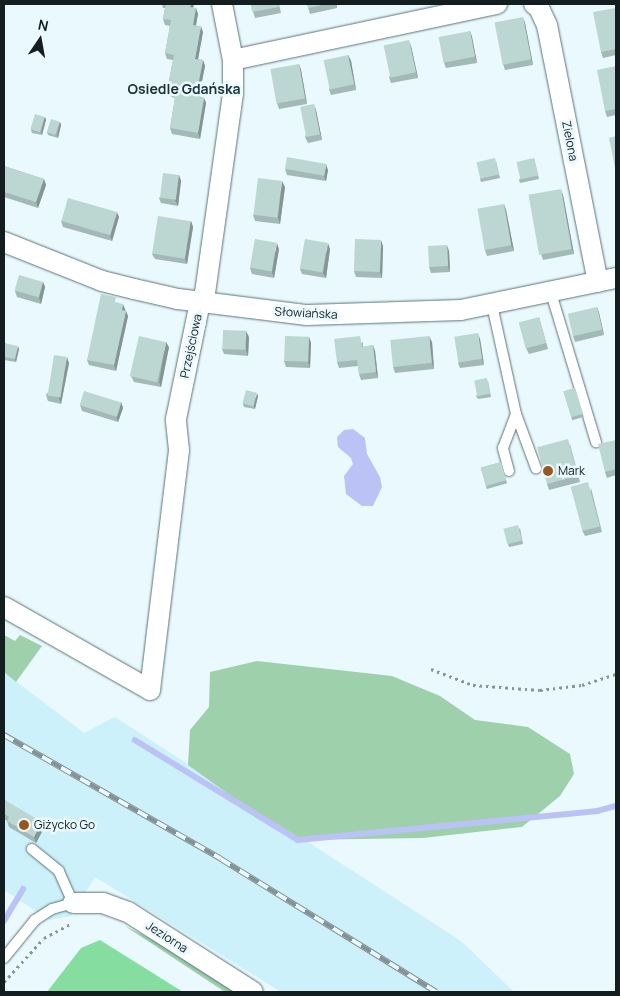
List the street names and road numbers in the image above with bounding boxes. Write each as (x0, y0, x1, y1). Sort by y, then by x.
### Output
street label: Zielona (559, 120, 581, 162)
street label: Słowiańska (274, 304, 338, 322)
street label: Przejściowa (177, 313, 205, 379)
street label: Jeziorna (143, 918, 191, 956)

